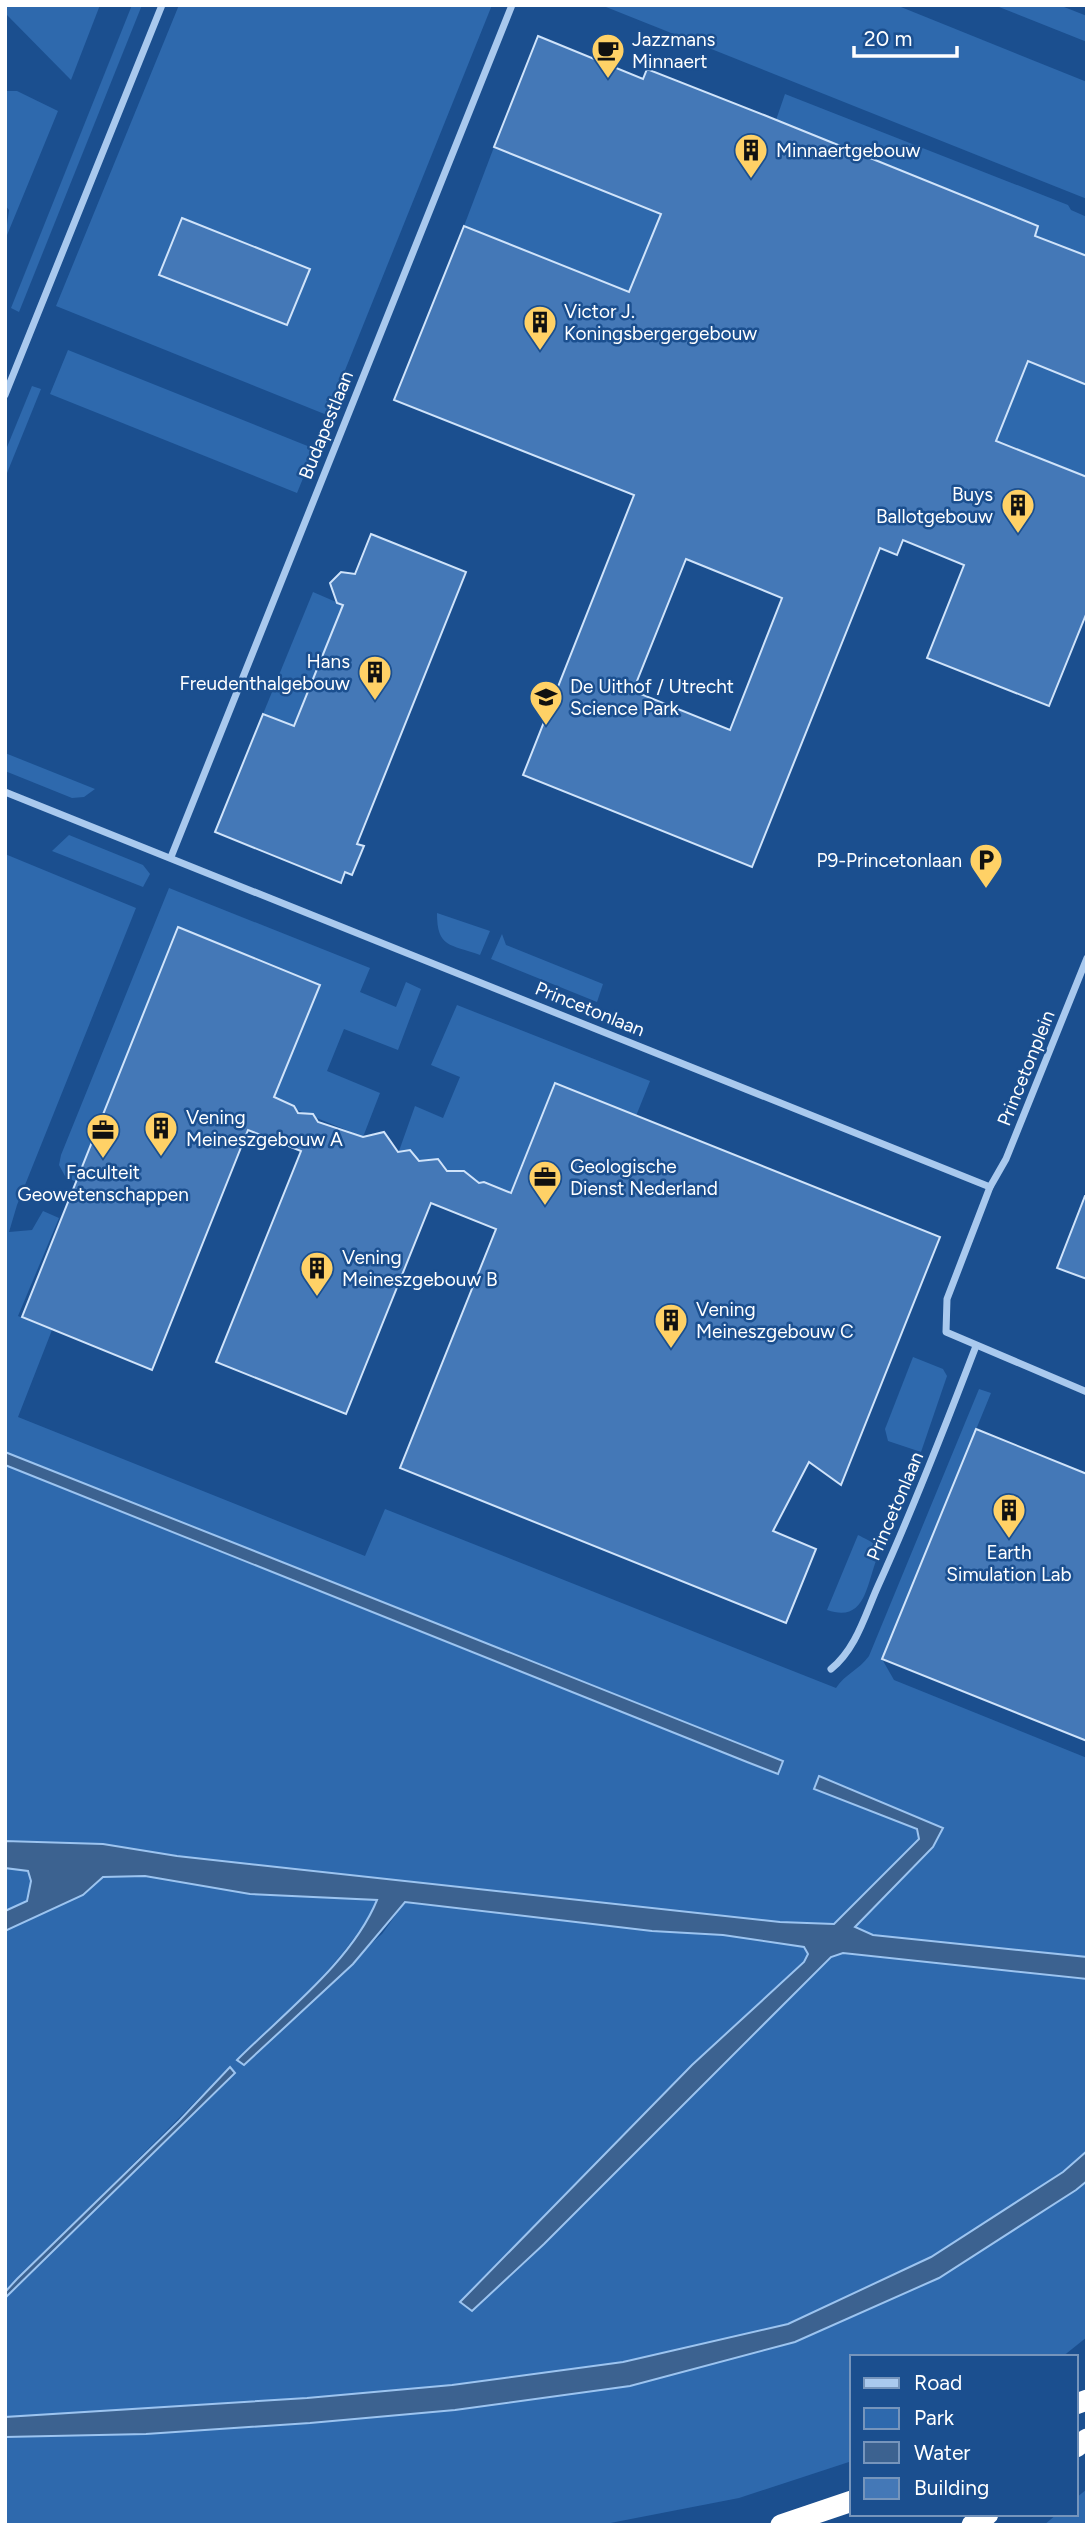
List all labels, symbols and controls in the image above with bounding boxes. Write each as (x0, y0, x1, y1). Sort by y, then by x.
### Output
scale bar (854, 14, 957, 58)
text: 20 m (864, 26, 912, 51)
place label: Jazzmans Minnaert (632, 28, 716, 73)
cafe icon: Jazzmans Minnaert (589, 31, 627, 80)
building icon: Minnaertgebouw (732, 131, 770, 180)
place label: Minnaertgebouw (776, 139, 921, 162)
place label: Victor J. Koningsbergergebouw (564, 300, 757, 345)
building icon: Victor J. Koningsbergergebouw (521, 303, 559, 352)
street label: Budapestlaan (294, 367, 358, 483)
place label: Buys Ballotgebouw (876, 483, 993, 528)
building icon: Buys Ballotgebouw (999, 486, 1037, 535)
place label: Hans Freudenthalgebouw (180, 650, 350, 695)
building icon: Hans Freudenthalgebouw (356, 653, 394, 702)
place label: De Uithof / Utrecht Science Park (570, 675, 734, 720)
school or university icon: De Uithof / Utrecht Science Park (527, 678, 565, 727)
parking icon: P9-Princetonlaan (967, 841, 1005, 890)
place label: P9-Princetonlaan (816, 849, 962, 872)
street label: Princetonlaan (532, 977, 648, 1041)
street label: Princetonplein (992, 1007, 1060, 1129)
place label: Vening Meineszgebouw A (186, 1106, 343, 1151)
building icon: Vening Meineszgebouw A (142, 1109, 180, 1158)
office icon: Faculteit Geowetenschappen (84, 1111, 122, 1160)
place label: Geologische Dienst Nederland (570, 1155, 718, 1200)
office icon: Geologische Dienst Nederland (526, 1158, 564, 1207)
place label: Faculteit Geowetenschappen (17, 1161, 189, 1206)
place label: Vening Meineszgebouw B (342, 1246, 498, 1291)
building icon: Vening Meineszgebouw B (298, 1249, 336, 1298)
place label: Vening Meineszgebouw C (696, 1298, 854, 1343)
building icon: Vening Meineszgebouw C (652, 1301, 690, 1350)
street label: Princetonlaan (862, 1448, 928, 1564)
building icon: Earth Simulation Lab (990, 1491, 1028, 1540)
place label: Earth Simulation Lab (946, 1541, 1072, 1586)
legend (850, 2355, 1078, 2516)
text: Road (914, 2370, 962, 2395)
text: Park (914, 2405, 955, 2430)
text: Water (914, 2440, 970, 2465)
text: Building (914, 2475, 989, 2500)

